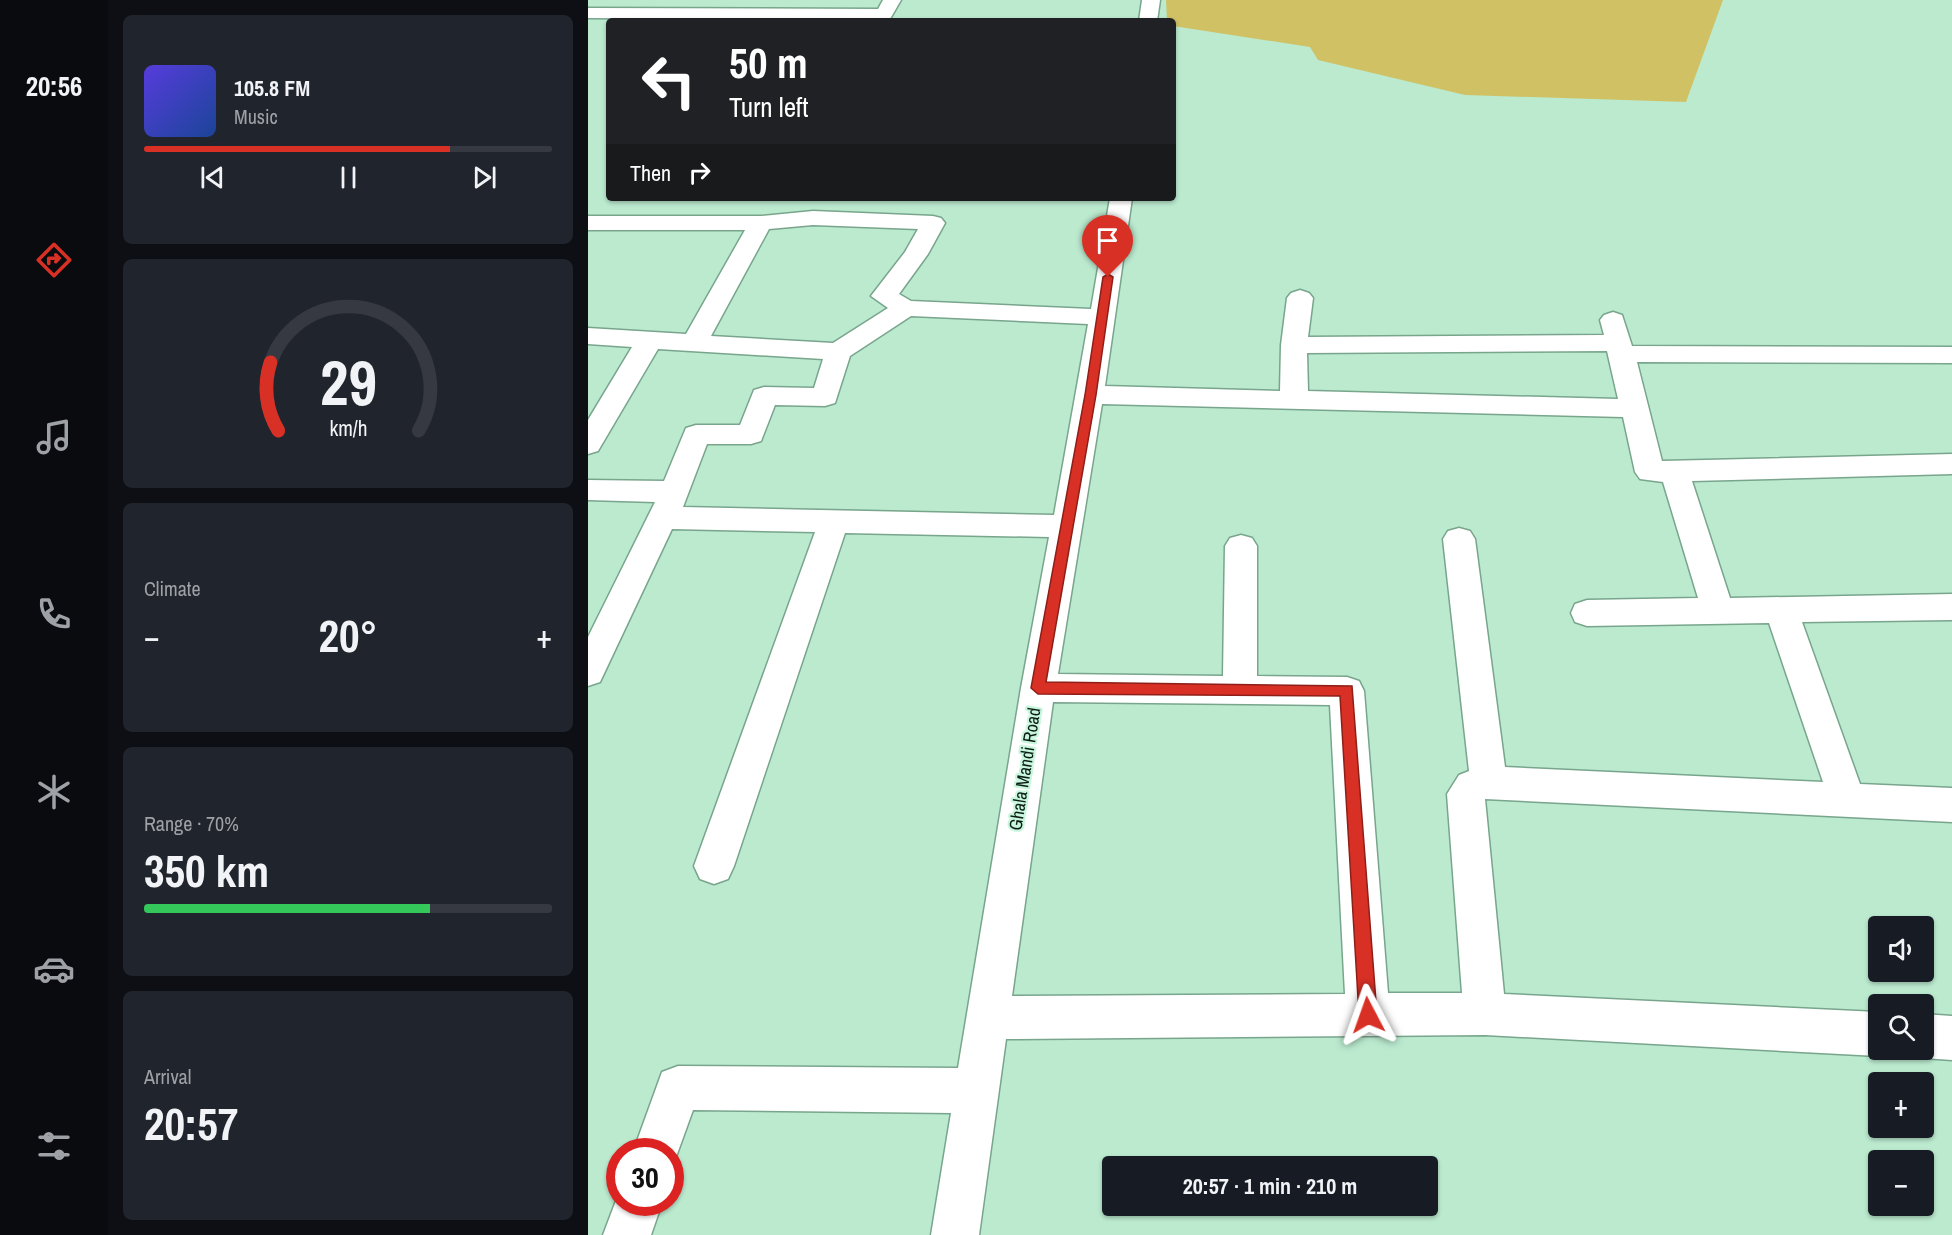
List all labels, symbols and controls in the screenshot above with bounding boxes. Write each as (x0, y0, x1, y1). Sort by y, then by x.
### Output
text: 50 m (729, 35, 808, 91)
icon: left (630, 42, 708, 120)
text: 20:56 (26, 68, 82, 104)
text: 105.8 FM (234, 73, 310, 103)
text: Turn left (729, 89, 808, 125)
text: Music (234, 103, 278, 130)
icon: right (683, 156, 716, 189)
text: Then (630, 158, 671, 188)
icon: previous (196, 161, 229, 194)
icon: pause (332, 161, 365, 194)
icon: next (468, 161, 501, 194)
pin (1082, 215, 1133, 277)
icon: arrive (1091, 224, 1124, 257)
icon: directions (33, 239, 75, 281)
text: 29 (320, 340, 376, 424)
text: km/h (329, 414, 367, 443)
icon: music (33, 416, 75, 458)
text: Climate (144, 575, 201, 602)
icon: phone (33, 593, 75, 635)
text: 20° (318, 605, 378, 666)
text: − (144, 614, 160, 658)
text: + (536, 614, 552, 658)
street label: Ghala Mandi Road (1002, 706, 1047, 832)
icon: climate (33, 771, 75, 813)
text: Range · 70% (144, 810, 239, 837)
text: 350 km (144, 840, 269, 901)
map controls (1868, 916, 1934, 1216)
button: sound (1868, 916, 1934, 982)
icon: car (33, 948, 75, 990)
position arrow (1336, 983, 1400, 1047)
button: search (1868, 994, 1934, 1060)
text: Arrival (144, 1063, 191, 1090)
button: + (1868, 1072, 1934, 1138)
text: 20:57 (144, 1093, 238, 1154)
icon: filters (33, 1125, 75, 1167)
speed limit sign: 30 (606, 1138, 684, 1216)
button: − (1868, 1150, 1934, 1216)
text: 20:57 · 1 min · 210 m (1183, 1171, 1357, 1201)

